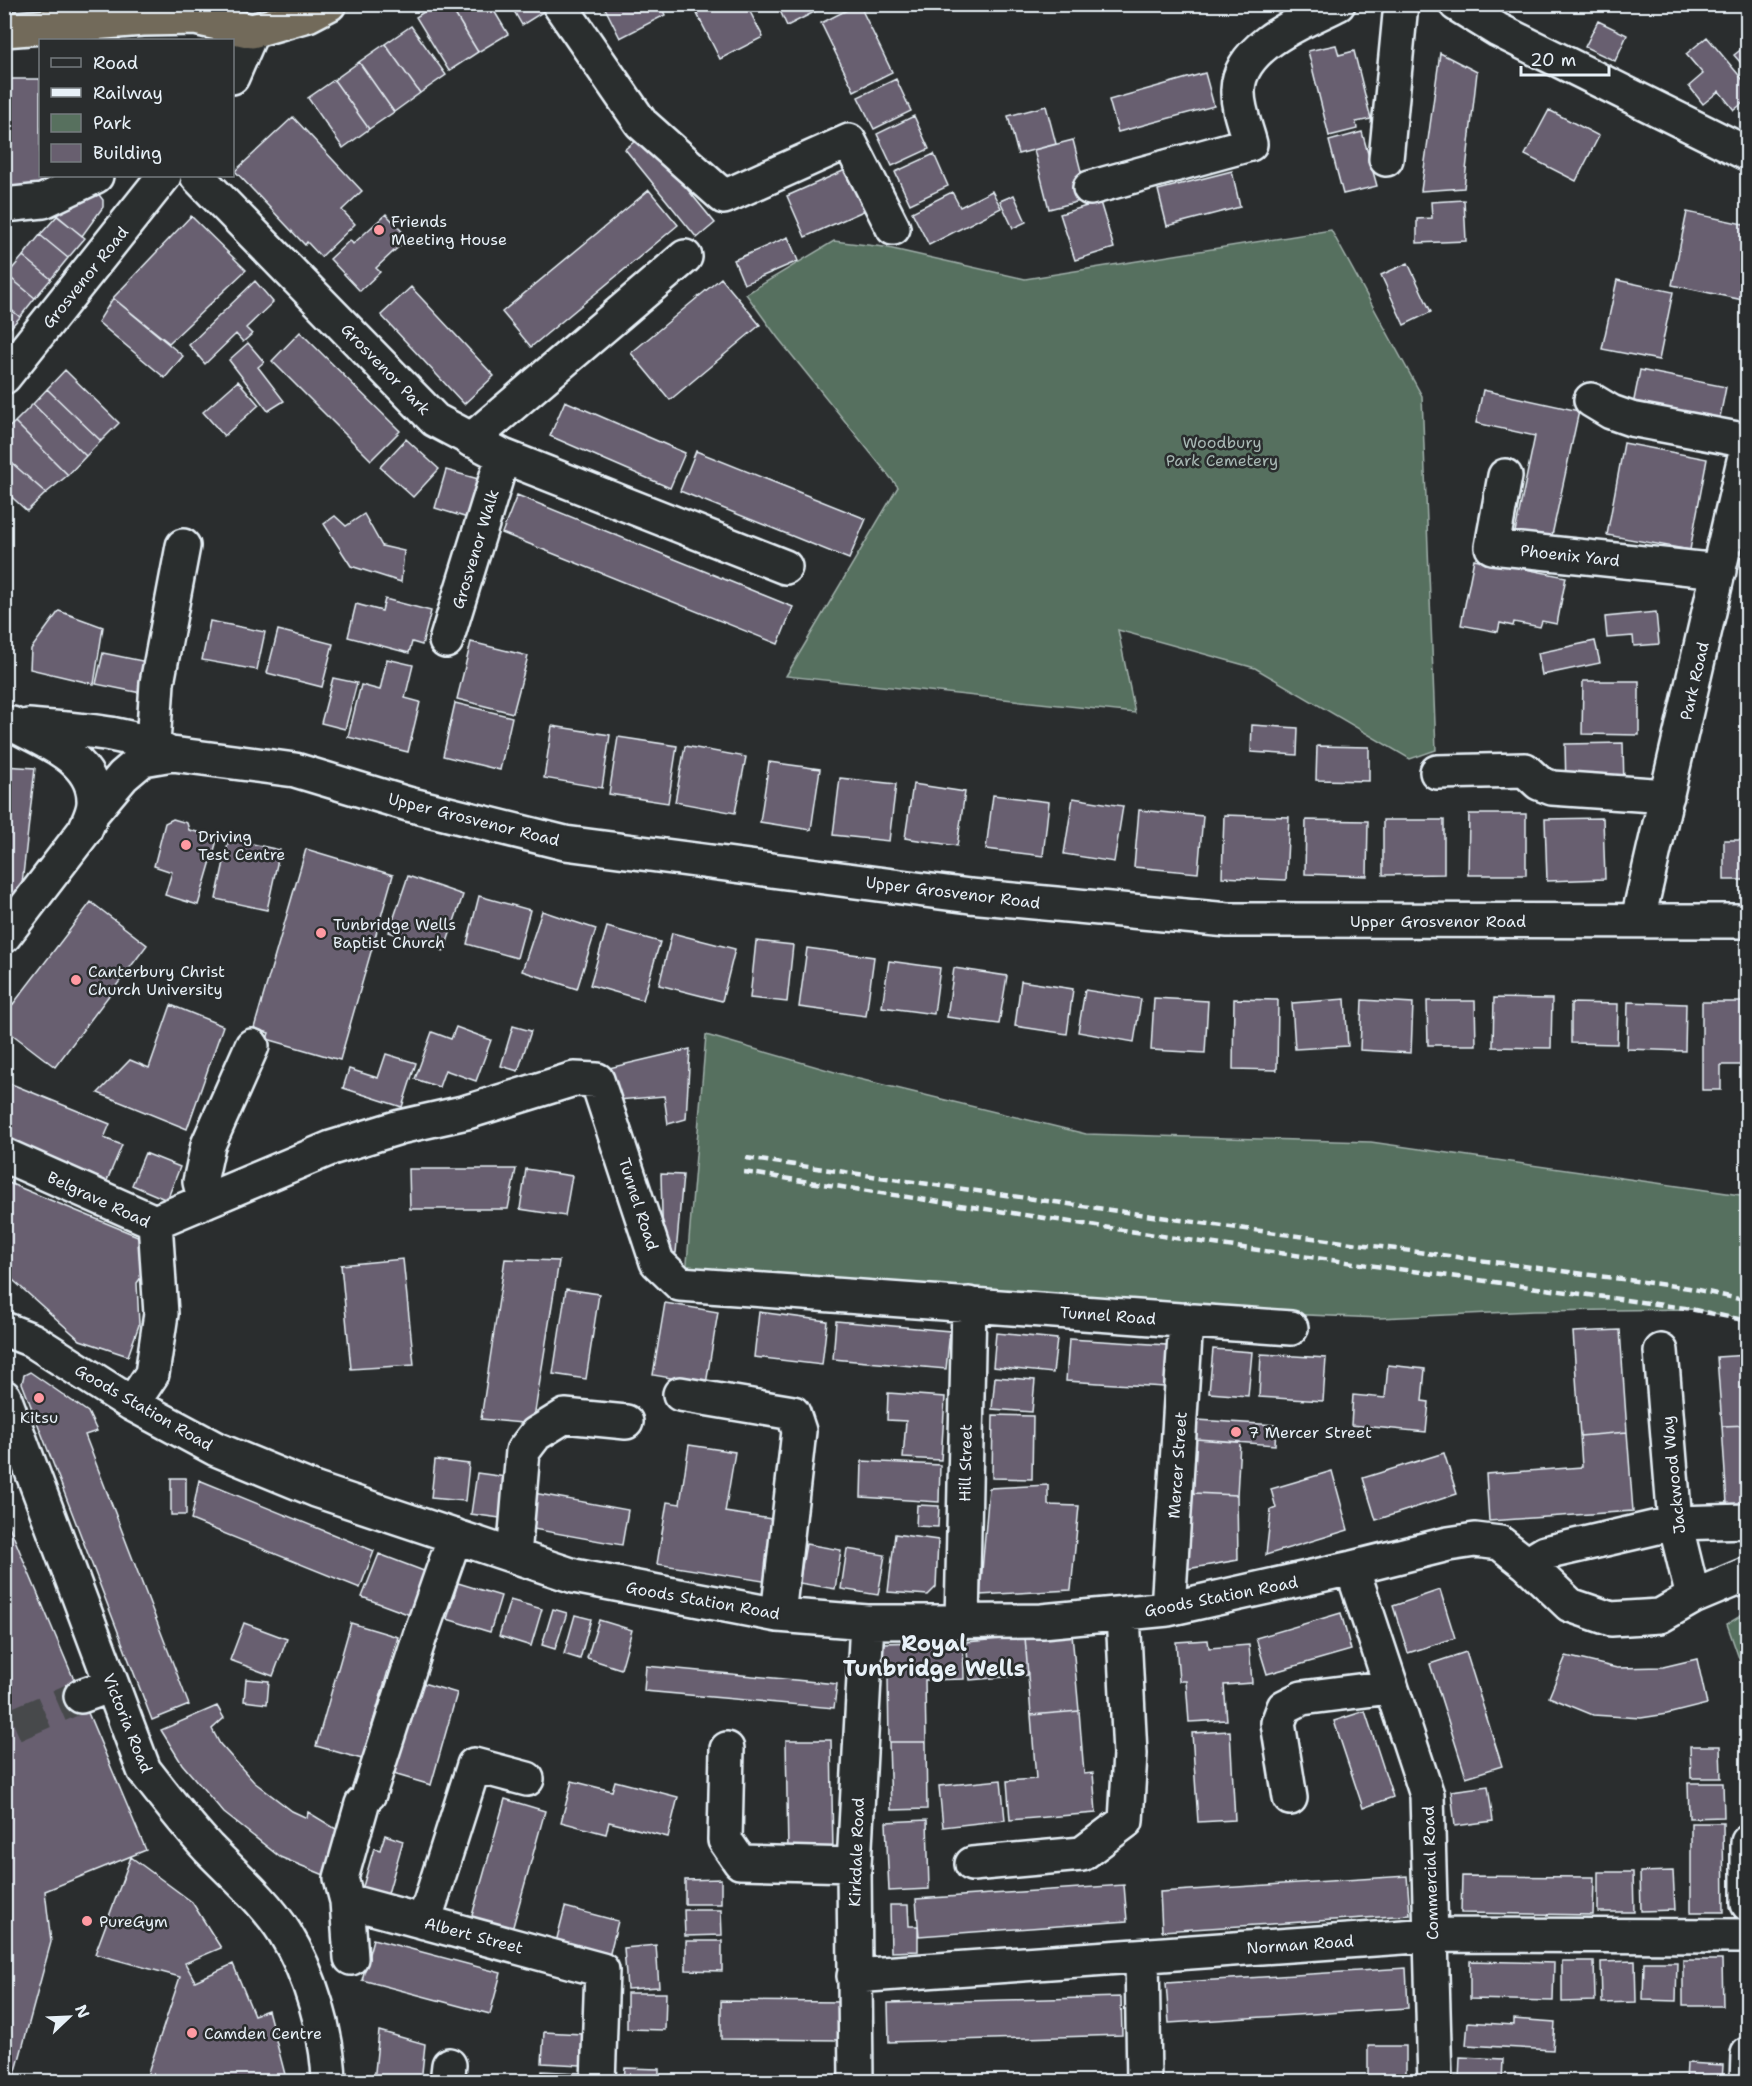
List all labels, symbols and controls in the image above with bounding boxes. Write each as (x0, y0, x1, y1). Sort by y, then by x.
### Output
legend (39, 39, 234, 177)
scale bar (1521, 39, 1610, 77)
text: 20 m (1530, 48, 1576, 72)
text: Road (93, 51, 138, 75)
text: Railway (93, 81, 163, 105)
text: Park (93, 111, 132, 135)
text: Building (93, 141, 162, 165)
place label: Friends Meeting House (391, 211, 507, 250)
street label: Grosvenor Road (38, 222, 133, 333)
marker: Friends Meeting House (372, 223, 386, 237)
street label: Grosvenor Park (337, 319, 435, 420)
park label: Woodbury Park Cemetery (1166, 432, 1278, 471)
street label: Grosvenor Walk (447, 487, 504, 612)
street label: Phoenix Yard (1519, 540, 1621, 571)
street label: Park Road (1675, 640, 1714, 722)
street label: Upper Grosvenor Road (386, 788, 562, 851)
place label: Driving Test Centre (198, 826, 285, 865)
marker: Driving Test Centre (179, 838, 193, 852)
street label: Upper Grosvenor Road (864, 871, 1042, 914)
street label: Upper Grosvenor Road (1350, 911, 1526, 932)
place label: Tunbridge Wells Baptist Church (333, 914, 456, 953)
marker: Tunbridge Wells Baptist Church (314, 926, 328, 940)
place label: Canterbury Christ Church University (88, 961, 225, 1000)
marker: Canterbury Christ Church University (69, 973, 83, 987)
street label: Tunnel Road (614, 1155, 663, 1253)
street label: Belgrave Road (44, 1166, 154, 1232)
street label: Tunnel Road (1059, 1302, 1157, 1329)
street label: Goods Station Road (71, 1359, 217, 1456)
marker: Kitsu (32, 1391, 46, 1405)
place label: Kitsu (20, 1407, 58, 1428)
street label: Mercer Street (1163, 1411, 1192, 1519)
street label: Jackwood Way (1657, 1415, 1690, 1535)
place label: 7 Mercer Street (1248, 1422, 1372, 1443)
street label: Hill Street (954, 1424, 977, 1502)
marker: 7 Mercer Street (1229, 1425, 1243, 1439)
street label: Goods Station Road (1142, 1571, 1300, 1622)
street label: Goods Station Road (624, 1577, 782, 1624)
district label: Royal Tunbridge Wells (843, 1629, 1025, 1683)
street label: Victoria Road (98, 1670, 157, 1776)
street label: Kirkdale Road (844, 1797, 869, 1907)
street label: Commercial Road (1418, 1806, 1443, 1940)
place label: PureGym (99, 1911, 168, 1932)
street label: Albert Street (422, 1912, 525, 1959)
marker: PureGym (80, 1914, 94, 1928)
street label: Norman Road (1246, 1930, 1354, 1959)
north arrow (39, 1987, 99, 2047)
text: N (70, 2001, 94, 2021)
place label: Camden Centre (204, 2023, 322, 2044)
marker: Camden Centre (185, 2026, 199, 2040)

